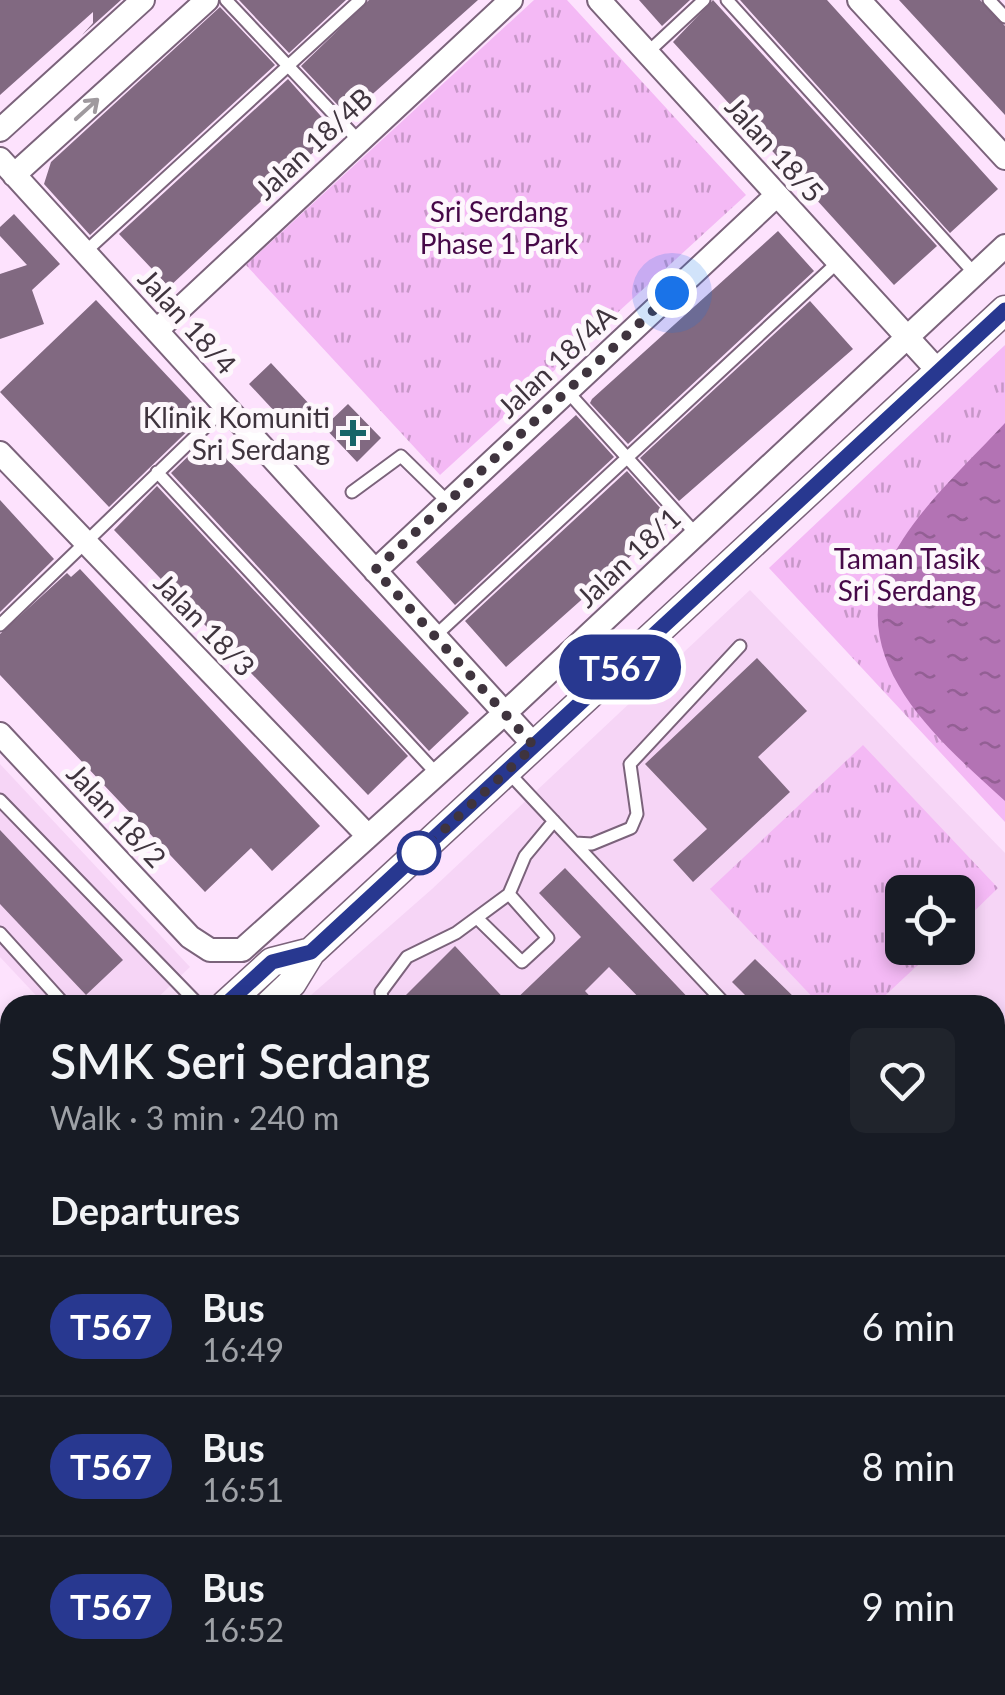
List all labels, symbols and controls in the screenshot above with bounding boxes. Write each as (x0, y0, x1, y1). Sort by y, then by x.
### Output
street label: Jalan 18/4B (247, 80, 379, 206)
street label: Jalan 18/5 (719, 89, 831, 209)
one-way arrow (74, 98, 99, 121)
park label: Sri Serdang Phase 1 Park (420, 194, 579, 260)
street label: Jalan 18/4 (132, 261, 244, 381)
your location (647, 268, 697, 318)
street label: Jalan 18/4A (490, 298, 622, 424)
place label: Klinik Komuniti Sri Serdang (143, 400, 330, 466)
marker: Klinik Komuniti Sri Serdang (340, 420, 366, 446)
street label: Jalan 18/1 (569, 500, 687, 614)
park label: Taman Tasik Sri Serdang (834, 541, 981, 607)
street label: Jalan 18/3 (148, 565, 262, 683)
line badge: T567 (550, 634, 690, 700)
text: T567 (579, 646, 661, 688)
street label: Jalan 18/2 (60, 756, 174, 874)
unlabelled marker (398, 832, 440, 874)
map controls (885, 875, 975, 965)
button: locate (885, 875, 975, 965)
button: heart (850, 1028, 955, 1133)
text: SMK Seri Serdang (50, 1032, 430, 1089)
text: Walk · 3 min · 240 m (50, 1098, 339, 1137)
text: Departures (50, 1187, 240, 1233)
text: Bus (202, 1284, 265, 1330)
text: 6 min (862, 1303, 955, 1349)
text: T567 (70, 1305, 152, 1347)
text: 16:49 (202, 1330, 284, 1369)
text: Bus (202, 1424, 265, 1470)
text: 8 min (862, 1443, 955, 1489)
text: T567 (70, 1445, 152, 1487)
text: 16:51 (202, 1470, 284, 1509)
text: Bus (202, 1564, 265, 1610)
text: 9 min (862, 1583, 955, 1629)
text: T567 (70, 1585, 152, 1627)
text: 16:52 (202, 1610, 284, 1649)

